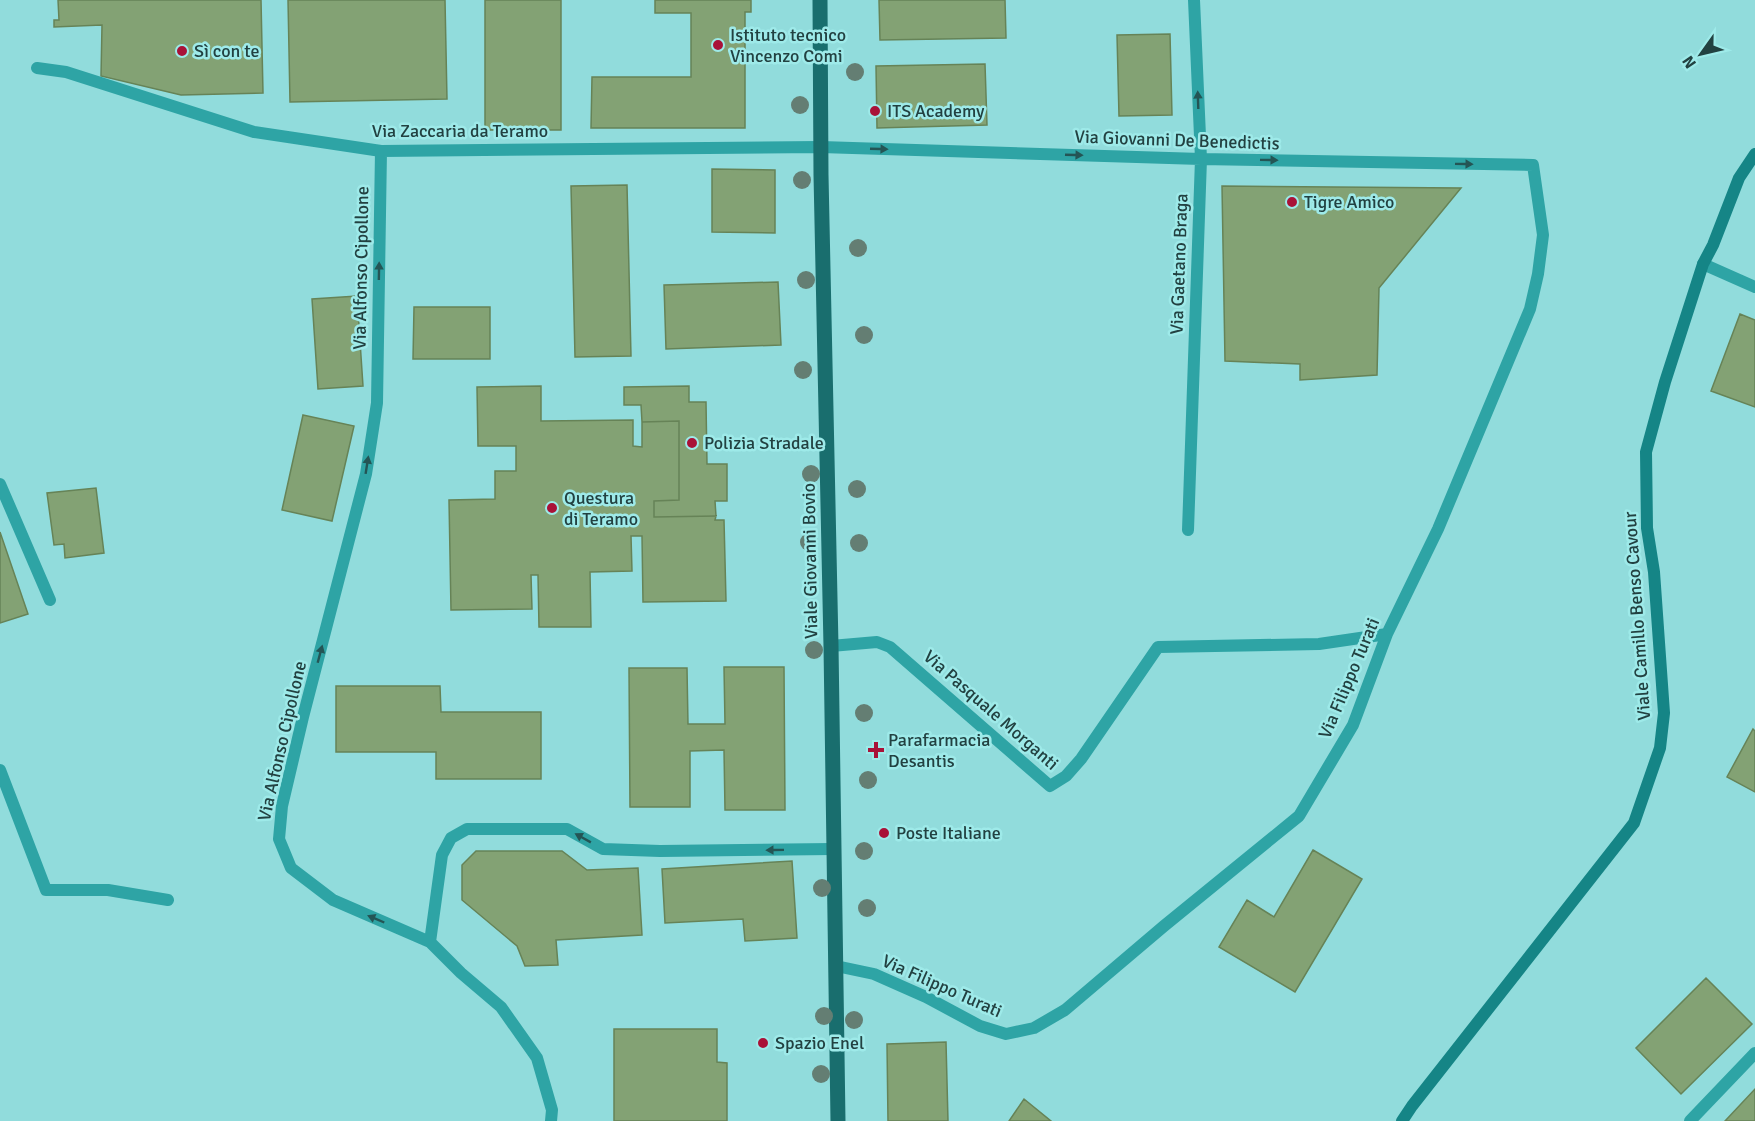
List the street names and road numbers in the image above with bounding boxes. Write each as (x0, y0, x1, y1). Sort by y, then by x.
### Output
street label: Via Zaccaria da Teramo (372, 120, 548, 142)
street label: Via Giovanni De Benedictis (1074, 125, 1280, 155)
street label: Via Alfonso Cipollone (349, 186, 373, 350)
street label: Via Gaetano Braga (1166, 193, 1192, 335)
street label: Viale Giovanni Bovio (798, 483, 822, 639)
street label: Viale Camillo Benso Cavour (1619, 510, 1655, 721)
street label: Via Filippo Turati (1314, 614, 1384, 742)
street label: Via Pasquale Morganti (919, 645, 1063, 775)
street label: Via Alfonso Cipollone (253, 659, 311, 823)
street label: Via Filippo Turati (879, 950, 1005, 1022)

